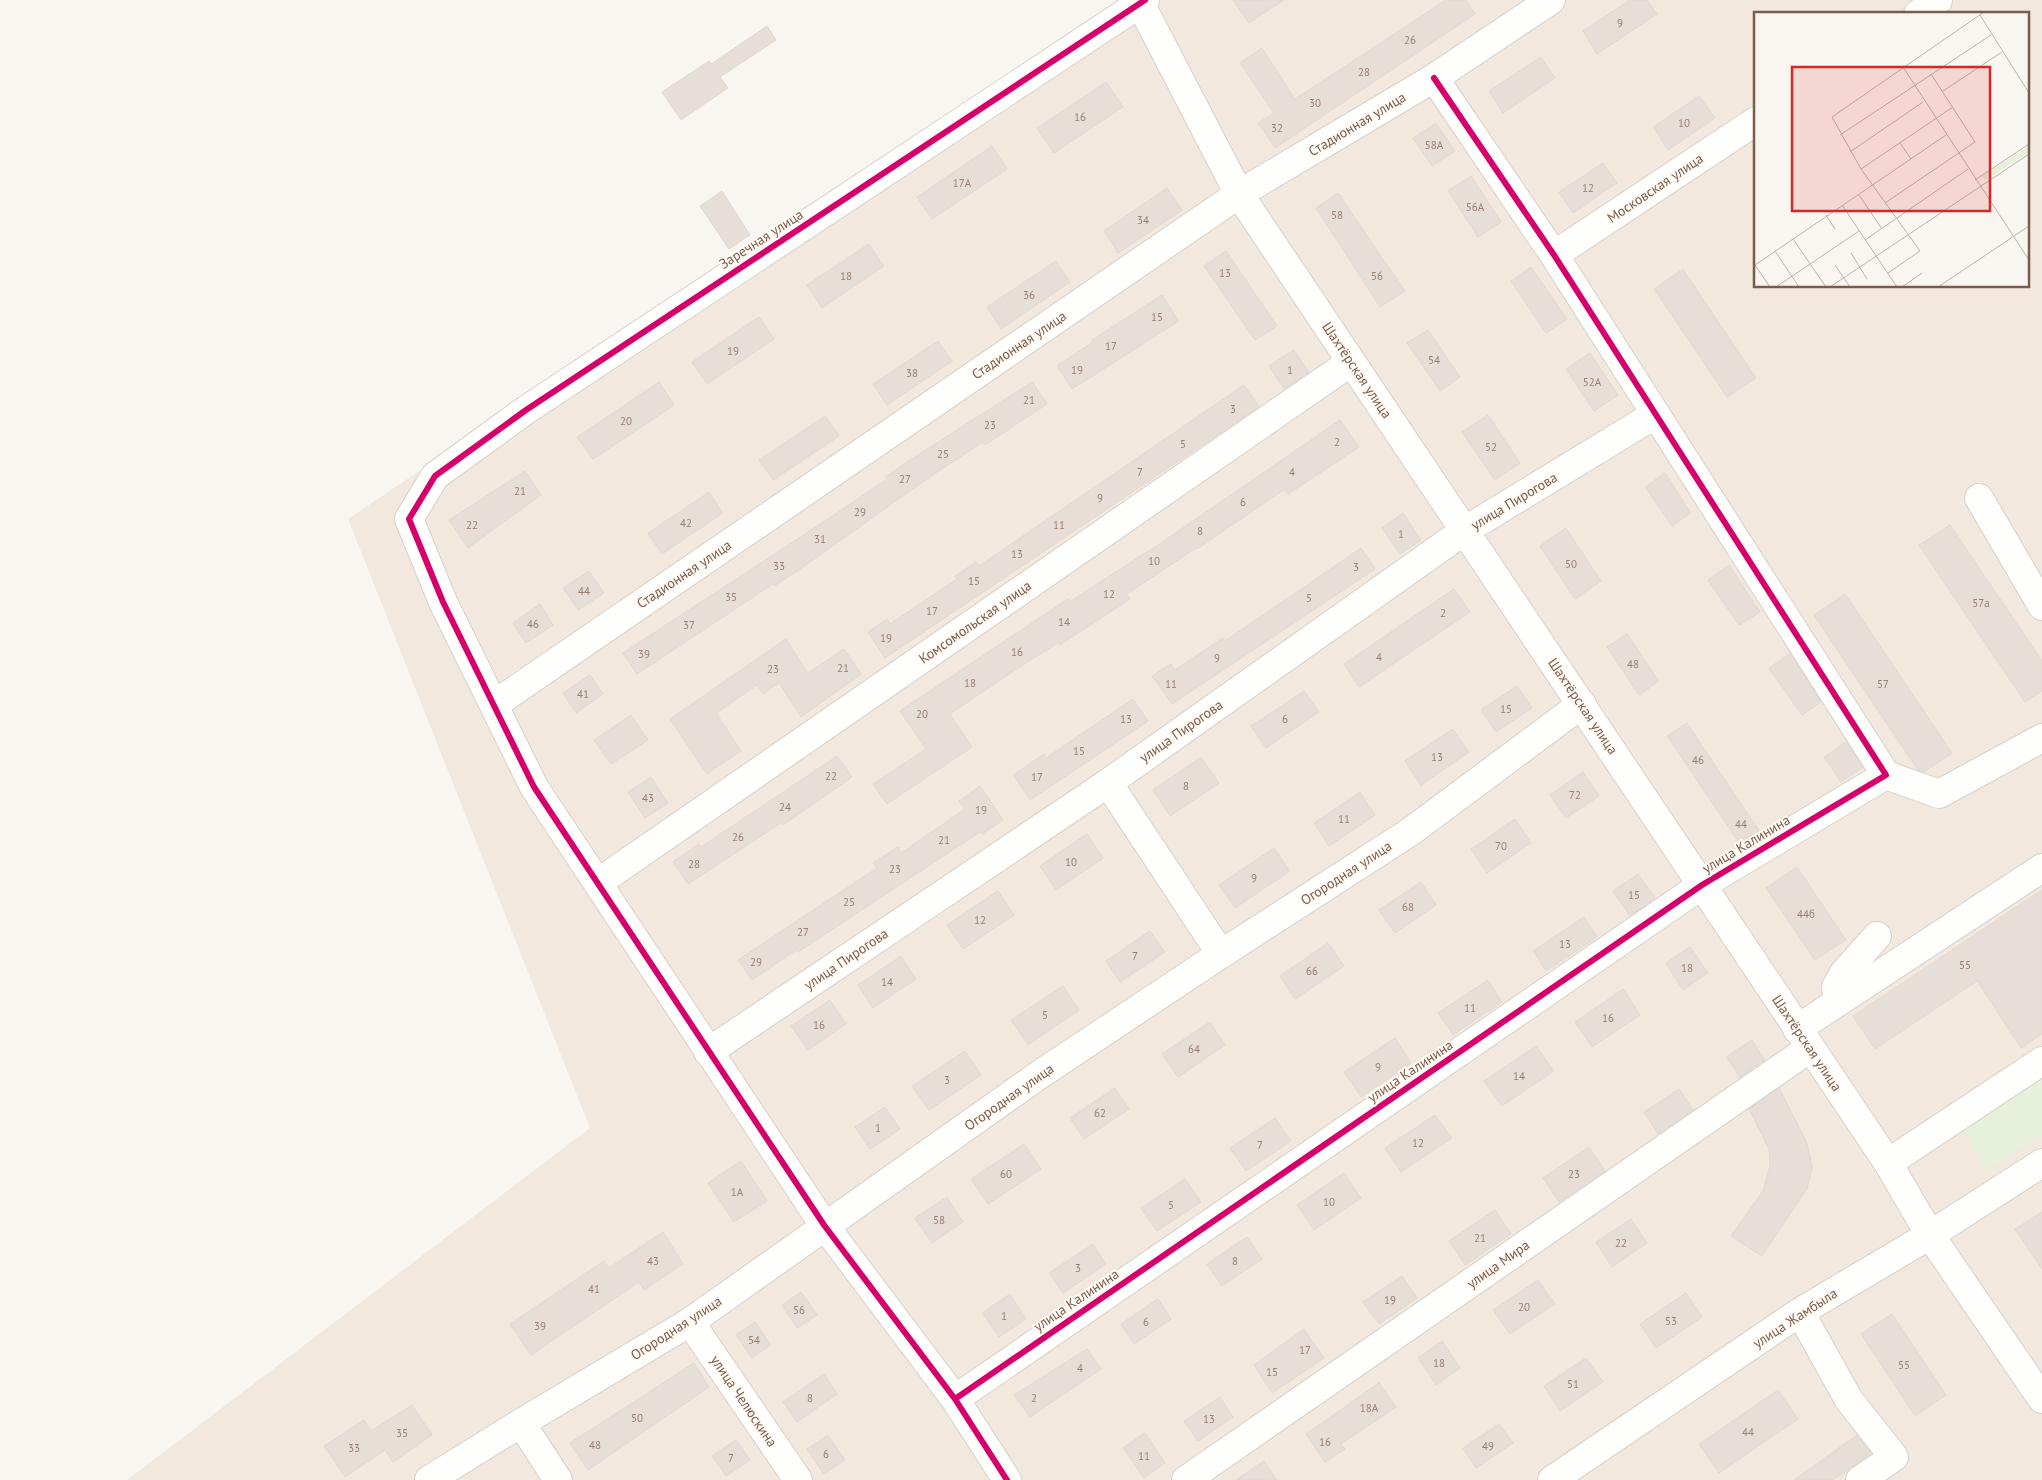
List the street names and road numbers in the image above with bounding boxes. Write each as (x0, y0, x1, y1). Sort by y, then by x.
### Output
street label: Стадионная улица (1305, 88, 1409, 160)
street label: Московская улица (1604, 149, 1706, 227)
street label: Заречная улица (716, 205, 806, 273)
street label: Стадионная улица (968, 307, 1070, 383)
street label: Шахтёрская улица (1318, 318, 1396, 422)
street label: улица Пирогова (1467, 468, 1561, 534)
street label: Стадионная улица (633, 536, 735, 612)
street label: Комсомольская улица (915, 576, 1035, 668)
street label: Шахтёрская улица (1544, 654, 1622, 758)
street label: улица Пирогова (1136, 696, 1226, 766)
street label: улица Калинина (1699, 811, 1793, 877)
street label: Огородная улица (1297, 837, 1395, 909)
street label: улица Пирогова (800, 924, 892, 994)
street label: Шахтёрская улица (1768, 991, 1846, 1095)
street label: улица Калинина (1364, 1036, 1456, 1106)
street label: Огородная улица (961, 1059, 1057, 1135)
street label: улица Мира (1463, 1236, 1533, 1292)
street label: улица Калинина (1030, 1265, 1122, 1335)
street label: улица Жамбыла (1749, 1284, 1841, 1352)
street label: Огородная улица (627, 1292, 725, 1364)
street label: улица Челюскина (707, 1352, 781, 1450)

